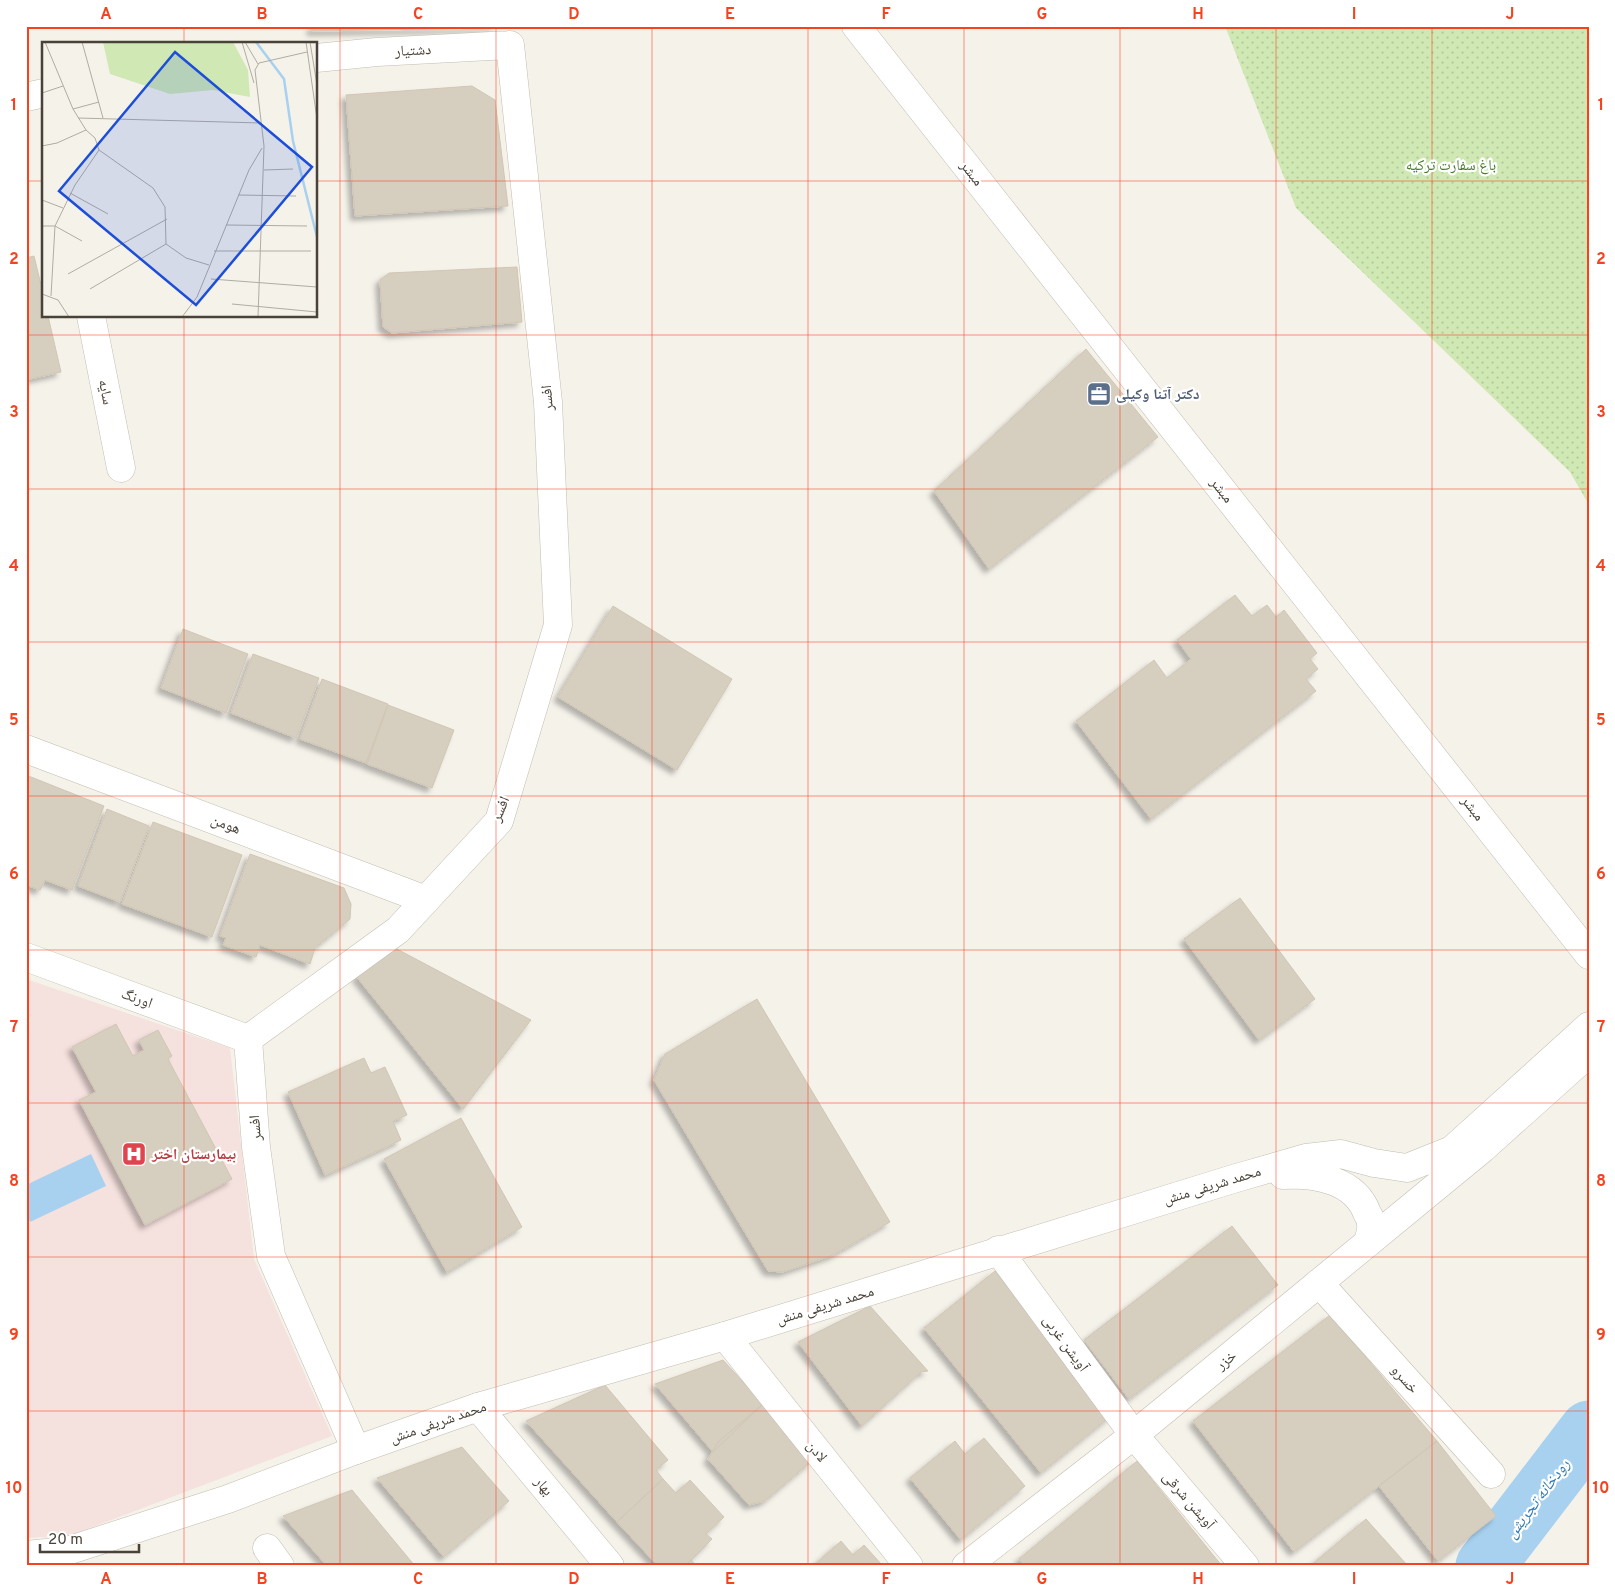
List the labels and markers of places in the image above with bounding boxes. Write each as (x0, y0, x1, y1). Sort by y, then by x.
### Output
office icon: دکتر آتنا وکیلی (1086, 381, 1112, 407)
place label: دکتر آتنا وکیلی (1116, 386, 1200, 405)
hospital icon: بیمارستان اختر (121, 1141, 147, 1167)
place label: بیمارستان اختر (151, 1146, 236, 1165)

